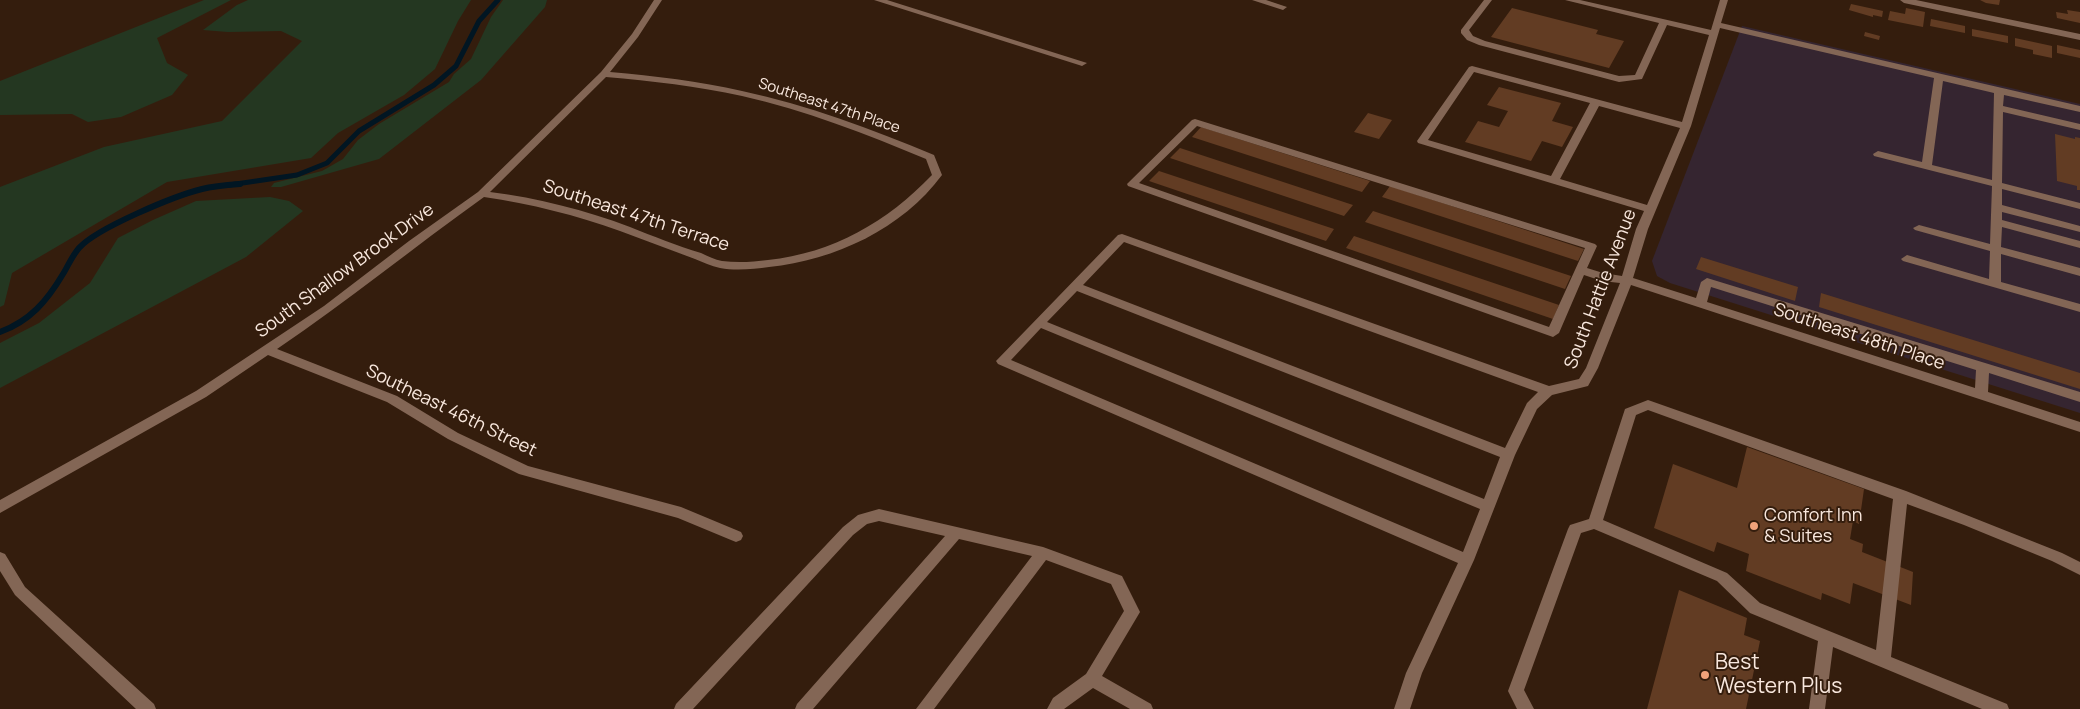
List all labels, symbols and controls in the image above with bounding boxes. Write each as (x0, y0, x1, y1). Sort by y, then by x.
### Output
street label: Southeast 47th Place (756, 75, 902, 137)
street label: Southeast 47th Terrace (540, 176, 732, 256)
street label: South Shallow Brook Drive (252, 199, 438, 343)
street label: South Hattie Avenue (1561, 206, 1641, 372)
street label: Southeast 48th Place (1771, 299, 1947, 375)
street label: Southeast 46th Street (362, 360, 540, 462)
place label: Comfort Inn & Suites (1764, 505, 1862, 548)
marker: Comfort Inn & Suites (1748, 520, 1760, 532)
place label: Best Western Plus (1715, 650, 1842, 700)
marker: Best Western Plus (1699, 669, 1711, 681)

